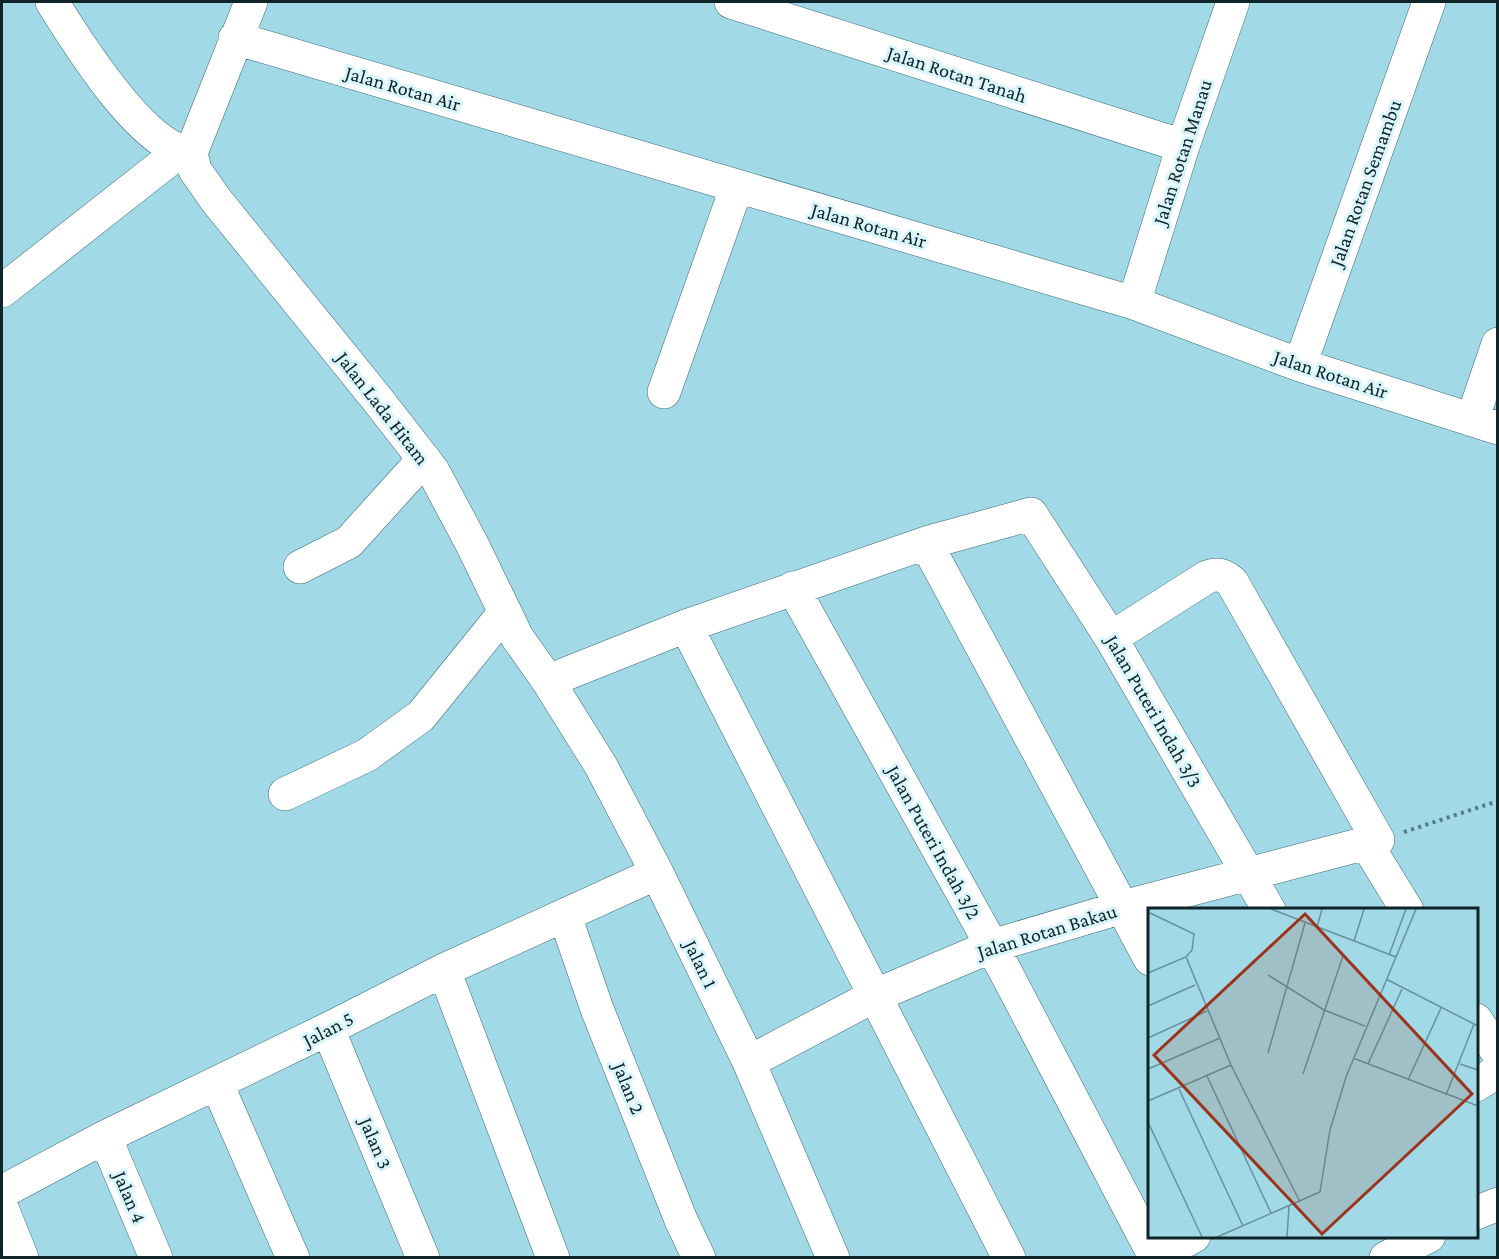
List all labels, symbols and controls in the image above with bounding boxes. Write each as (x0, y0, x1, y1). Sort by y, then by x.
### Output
street label: Jalan Rotan Tanah (882, 40, 1030, 108)
street label: Jalan Rotan Air (341, 60, 463, 116)
street label: Jalan Rotan Manau (1147, 76, 1217, 230)
street label: Jalan Rotan Semambu (1324, 96, 1406, 272)
street label: Jalan Rotan Air (807, 197, 929, 253)
street label: Jalan Rotan Air (1269, 345, 1391, 404)
street label: Jalan Lada Hitam (330, 346, 434, 469)
street label: Jalan Puteri Indah 3/3 (1100, 629, 1207, 792)
street label: Jalan Puteri Indah 3/2 (881, 759, 985, 923)
street label: Jalan Rotan Bakau (973, 899, 1120, 964)
inset map (1148, 908, 1478, 1238)
street label: Jalan 1 (678, 935, 722, 992)
street label: Jalan 5 (297, 1007, 357, 1053)
street label: Jalan 2 (607, 1057, 649, 1117)
street label: Jalan 3 (354, 1112, 397, 1172)
street label: Jalan 4 (108, 1166, 151, 1227)

